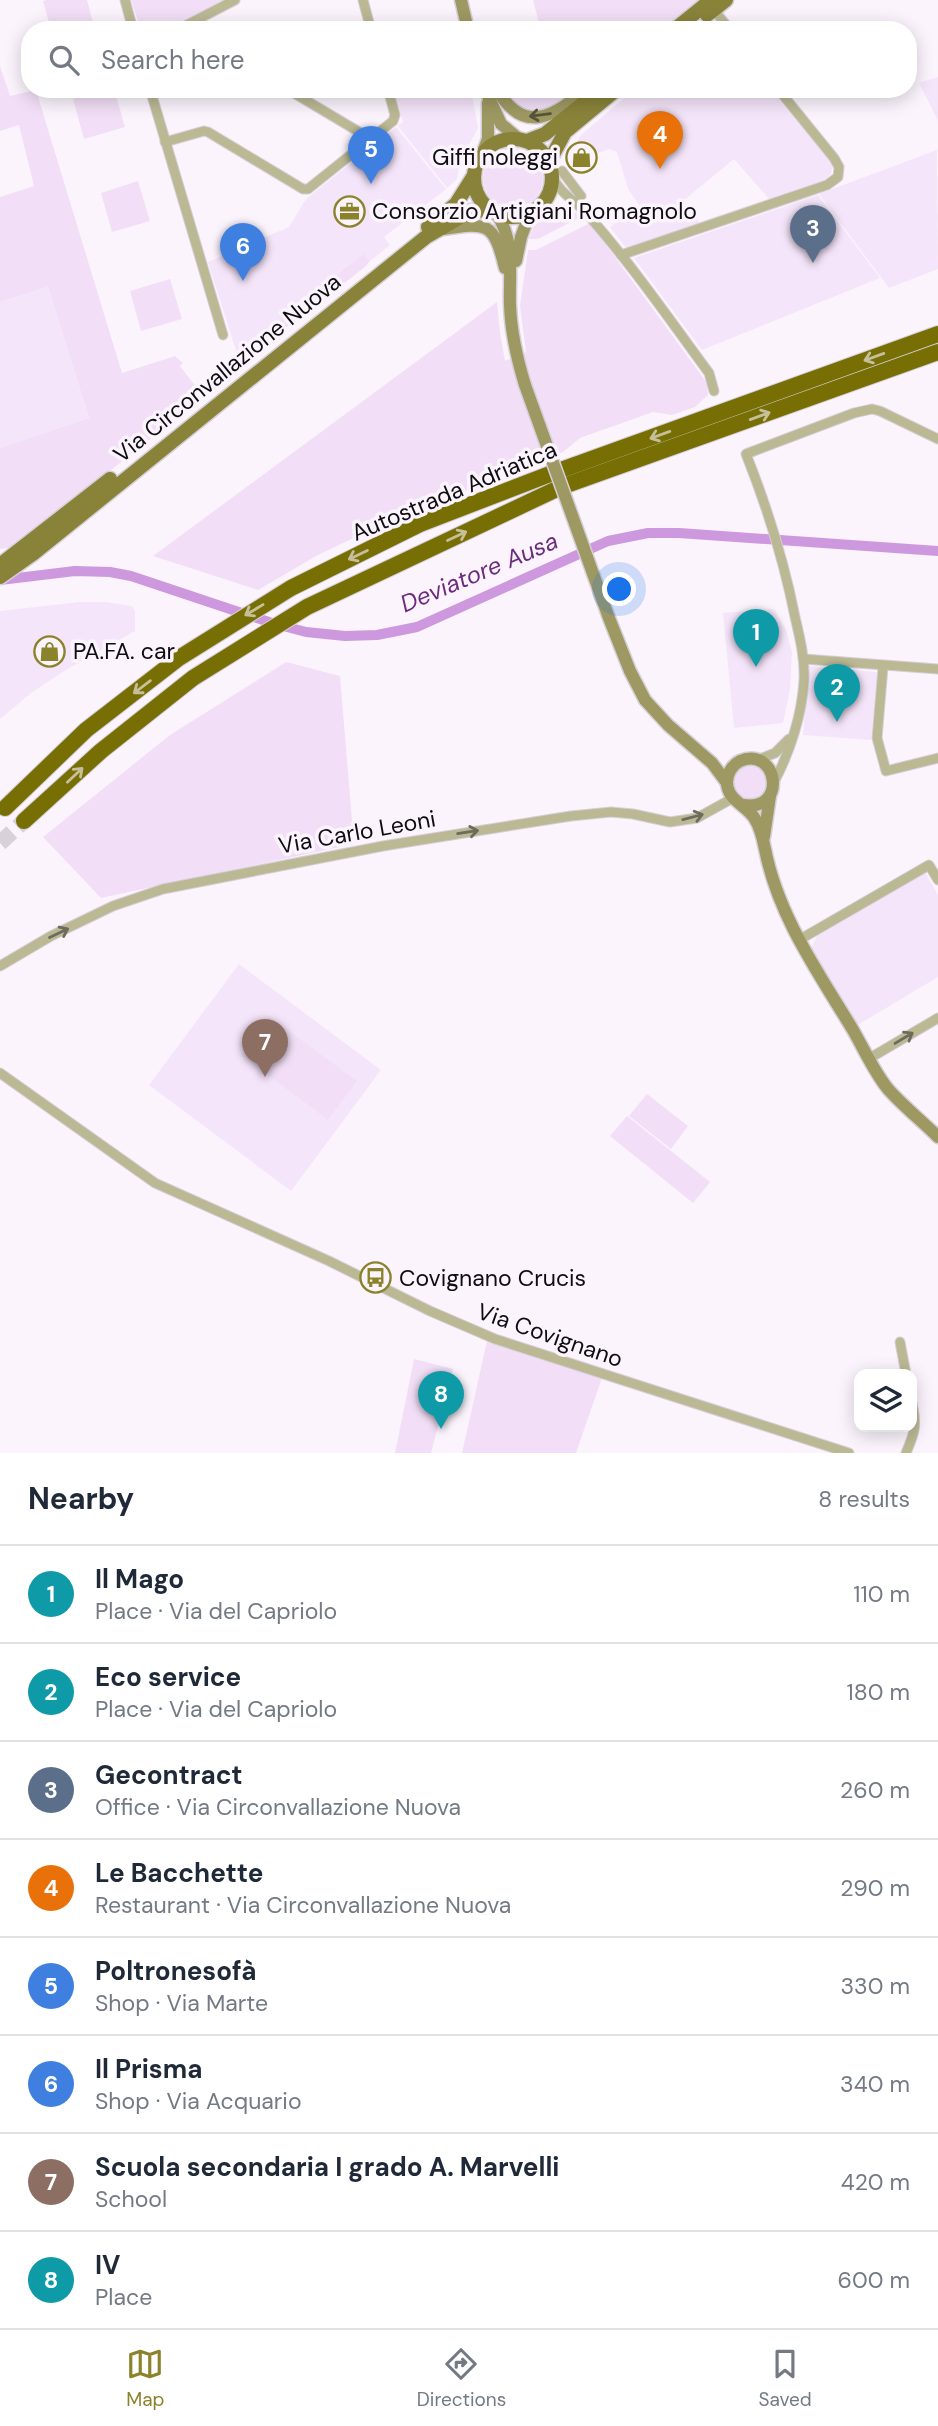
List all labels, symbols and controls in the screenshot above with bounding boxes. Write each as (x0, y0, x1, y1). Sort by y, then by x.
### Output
search box (21, 21, 917, 98)
icon: search (45, 41, 83, 79)
text: Search here (101, 43, 244, 77)
one-way arrow (529, 108, 552, 121)
pin: 4 (637, 111, 683, 169)
pin: 5 (348, 126, 394, 184)
shop icon: Giffi noleggi (564, 140, 598, 174)
place label: Giffi noleggi (432, 142, 558, 172)
office icon: Consorzio Artigiani Romagnolo (332, 194, 366, 228)
place label: Consorzio Artigiani Romagnolo (372, 196, 697, 226)
pin: 3 (790, 205, 836, 263)
pin: 6 (220, 223, 266, 281)
street label: Via Circonvallazione Nuova (107, 267, 347, 469)
one-way arrow (863, 352, 885, 364)
one-way arrow (748, 409, 770, 421)
one-way arrow (649, 429, 671, 442)
street label: Autostrada Adriatica (347, 434, 561, 548)
water label: Deviatore Ausa (395, 525, 563, 619)
one-way arrow (446, 529, 468, 542)
one-way arrow (348, 549, 369, 563)
your location (602, 572, 636, 606)
one-way arrow (245, 604, 265, 618)
pin: 1 (733, 609, 779, 667)
shop icon: PA.FA. car (33, 634, 67, 668)
place label: PA.FA. car (73, 636, 175, 666)
pin: 2 (814, 664, 860, 722)
one-way arrow (133, 679, 152, 694)
one-way arrow (66, 767, 84, 783)
street label: Via Carlo Leoni (276, 803, 438, 861)
one-way arrow (681, 810, 703, 823)
one-way arrow (456, 826, 479, 839)
one-way arrow (48, 925, 69, 939)
pin: 7 (242, 1019, 288, 1077)
one-way arrow (893, 1031, 913, 1045)
bus stop icon: Covignano Crucis (359, 1261, 393, 1295)
place label: Covignano Crucis (399, 1263, 586, 1293)
street label: Via Covignano (473, 1296, 627, 1374)
map controls (854, 1369, 917, 1432)
button: layers (854, 1369, 917, 1432)
pin: 8 (418, 1371, 464, 1429)
text: Nearby (28, 1479, 134, 1518)
text: 8 results (818, 1484, 910, 1514)
text: Il Mago (95, 1562, 184, 1596)
text: 1 (47, 1579, 55, 1609)
text: 110 m (853, 1579, 910, 1609)
text: Place · Via del Capriolo (95, 1596, 337, 1626)
text: Eco service (95, 1660, 241, 1694)
text: 2 (44, 1677, 58, 1707)
text: 180 m (846, 1677, 910, 1707)
text: Place · Via del Capriolo (95, 1694, 337, 1724)
text: Gecontract (95, 1758, 243, 1792)
text: 3 (44, 1775, 58, 1805)
text: 260 m (840, 1775, 910, 1805)
text: Office · Via Circonvallazione Nuova (95, 1792, 461, 1822)
text: Le Bacchette (95, 1856, 263, 1890)
text: 4 (44, 1873, 58, 1903)
text: 290 m (840, 1873, 910, 1903)
text: Restaurant · Via Circonvallazione Nuova (95, 1890, 511, 1920)
text: Poltronesofà (95, 1954, 256, 1988)
text: 5 (44, 1971, 58, 2001)
text: 330 m (840, 1971, 910, 2001)
text: Shop · Via Marte (95, 1988, 268, 2018)
text: Il Prisma (95, 2052, 202, 2086)
text: 6 (44, 2069, 58, 2099)
text: 340 m (840, 2069, 910, 2099)
text: Shop · Via Acquario (95, 2086, 302, 2116)
text: Scuola secondaria I grado A. Marvelli (95, 2150, 559, 2184)
text: 7 (45, 2167, 57, 2197)
text: 420 m (841, 2167, 910, 2197)
text: School (95, 2184, 167, 2214)
text: IV (95, 2248, 120, 2282)
text: 8 (44, 2265, 58, 2295)
text: 600 m (837, 2265, 910, 2295)
text: Place (95, 2282, 152, 2312)
tab: Map (126, 2345, 164, 2412)
tab: Directions (417, 2345, 506, 2412)
tab: Saved (759, 2345, 812, 2412)

